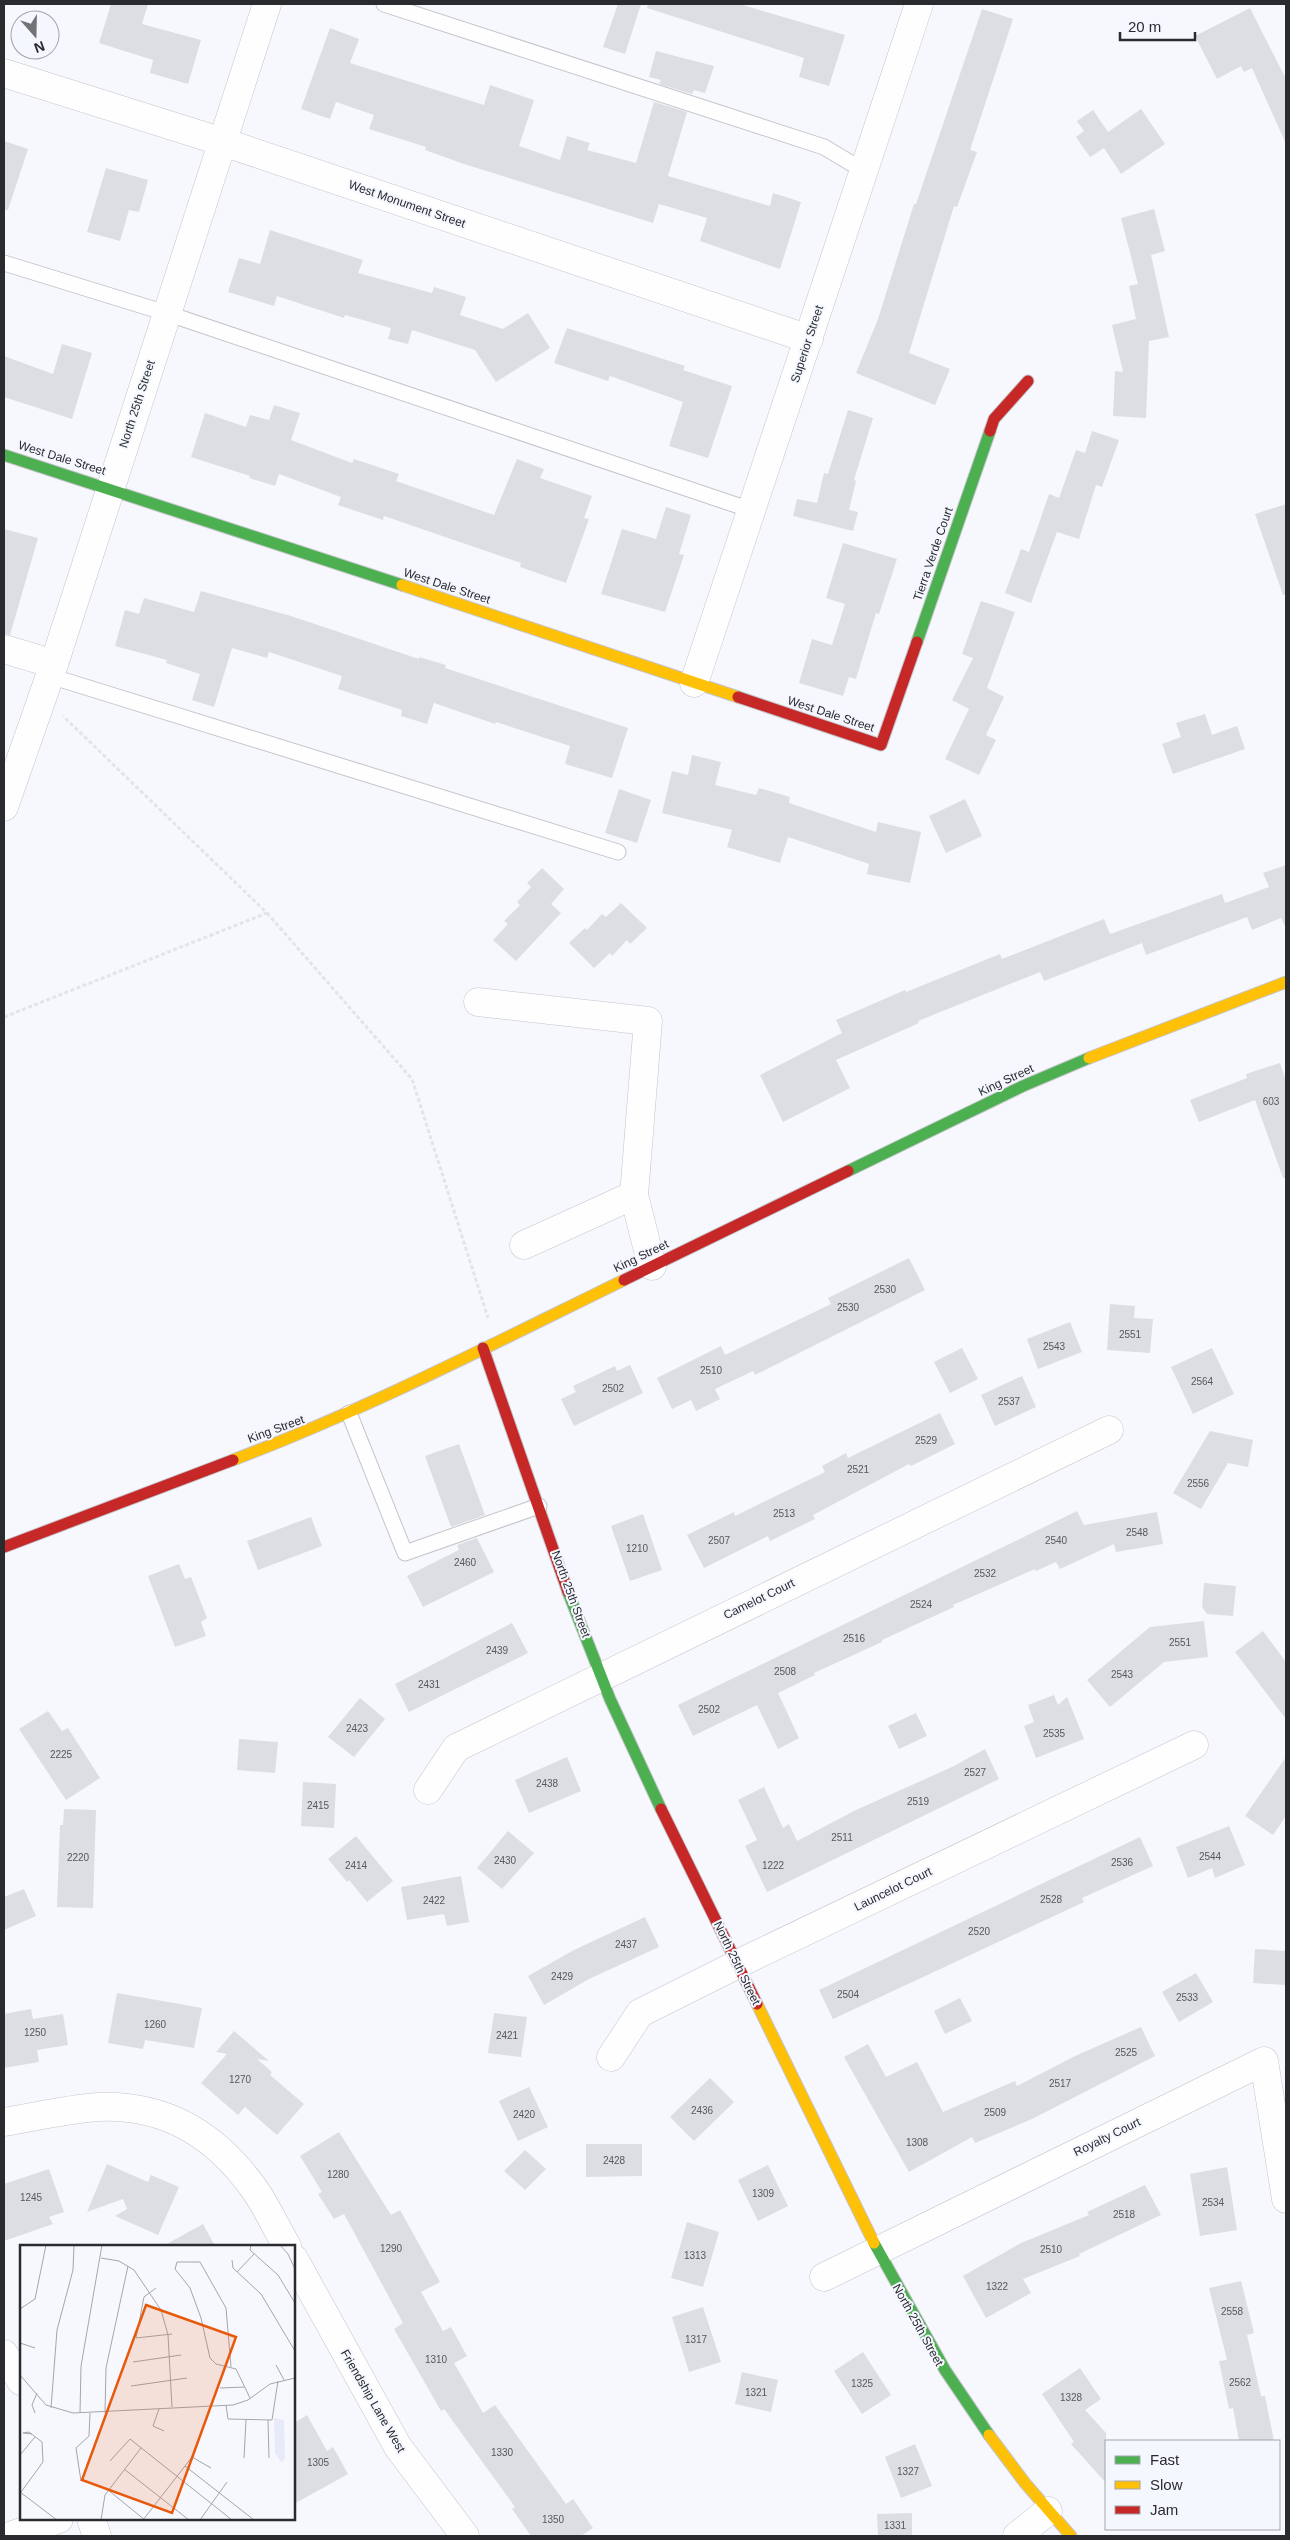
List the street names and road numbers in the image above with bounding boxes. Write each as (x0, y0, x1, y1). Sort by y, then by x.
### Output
street label: West Monument Street (347, 177, 468, 231)
street label: Superior Street (788, 303, 826, 385)
street label: North 25th Street (116, 358, 158, 450)
street label: West Dale Street (17, 438, 108, 478)
street label: Tierra Verde Court (910, 505, 956, 603)
street label: West Dale Street (402, 565, 493, 607)
street label: West Dale Street (786, 693, 877, 735)
street label: King Street (976, 1061, 1036, 1099)
street label: King Street (611, 1236, 671, 1275)
street label: King Street (246, 1412, 307, 1446)
street label: North 25th Street (549, 1549, 593, 1640)
street label: Camelot Court (721, 1575, 797, 1622)
street label: Launcelot Court (852, 1864, 935, 1914)
street label: North 25th Street (711, 1919, 764, 2008)
street label: Royalty Court (1071, 2114, 1143, 2159)
street label: North 25th Street (890, 2282, 947, 2369)
street label: Friendship Lane West (338, 2347, 409, 2456)

